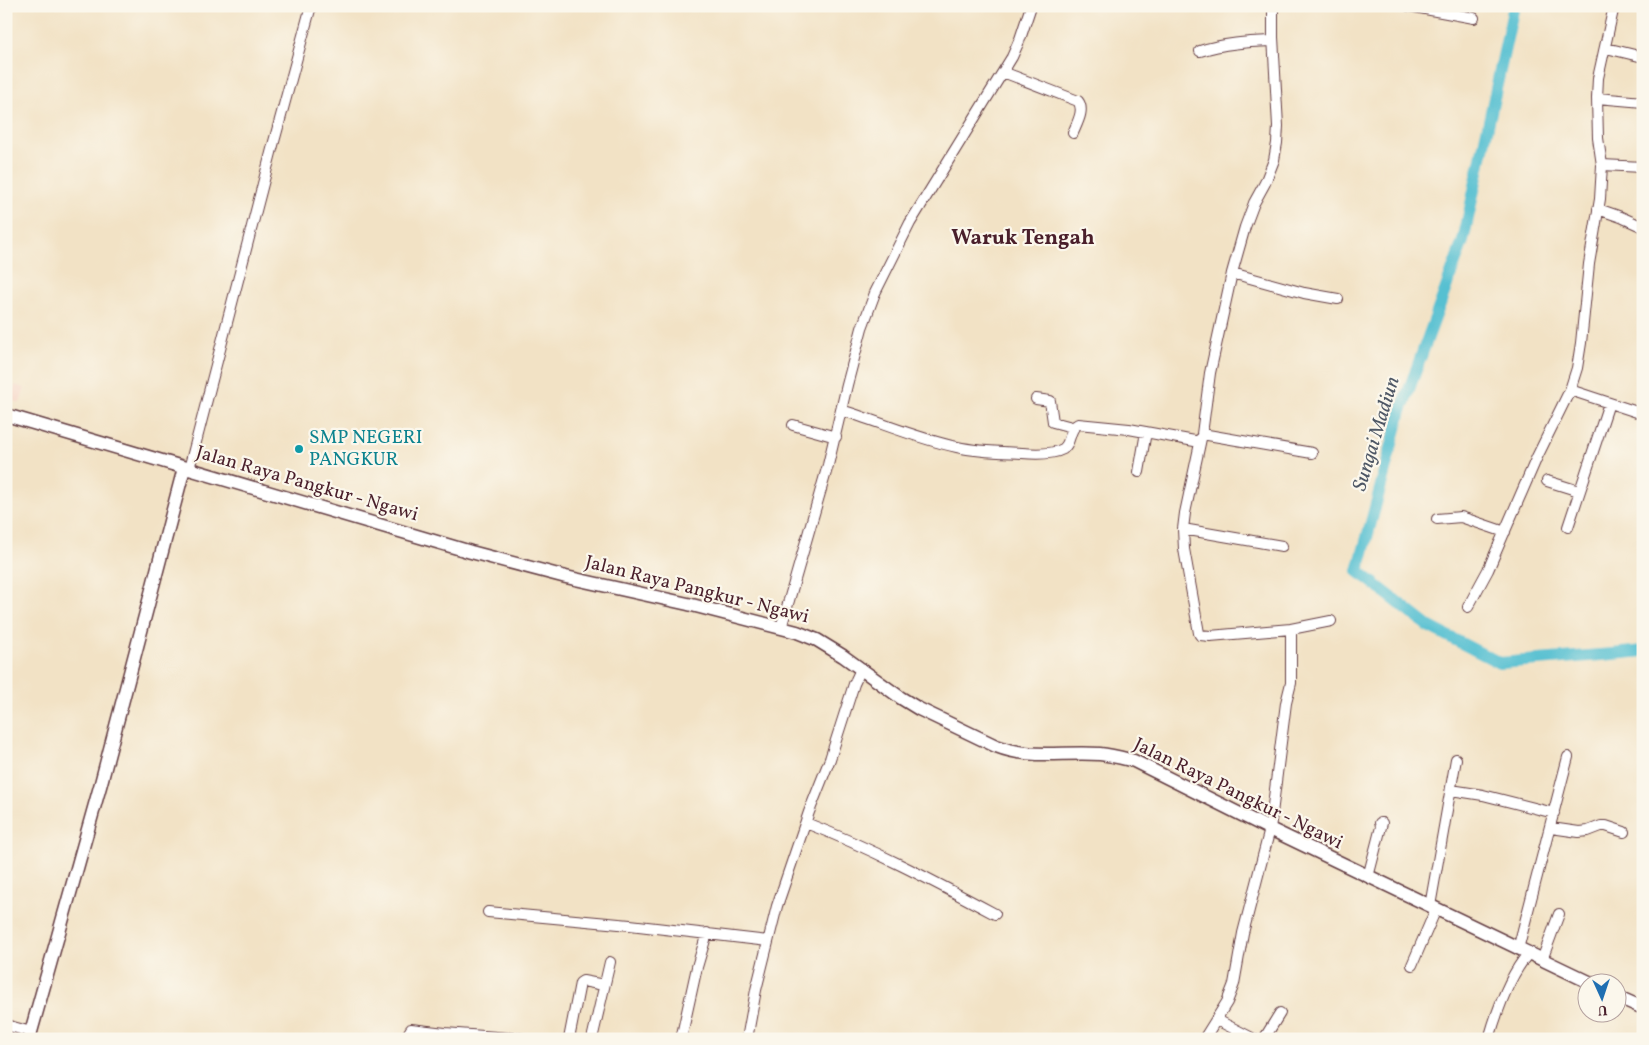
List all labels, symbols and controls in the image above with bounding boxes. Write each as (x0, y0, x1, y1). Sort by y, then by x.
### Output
district label: Waruk Tengah (951, 224, 1095, 253)
water label: Sungai Madiun (1346, 373, 1408, 495)
place label: SMP NEGERI PANGKUR (309, 425, 423, 473)
street label: Jalan Raya Pangkur - Ngawi (193, 440, 421, 528)
marker: SMP NEGERI PANGKUR (293, 443, 305, 455)
street label: Jalan Raya Pangkur - Ngawi (582, 550, 812, 630)
street label: Jalan Raya Pangkur - Ngawi (1129, 732, 1347, 856)
north arrow (1576, 972, 1626, 1022)
text: U (1597, 1000, 1608, 1019)

